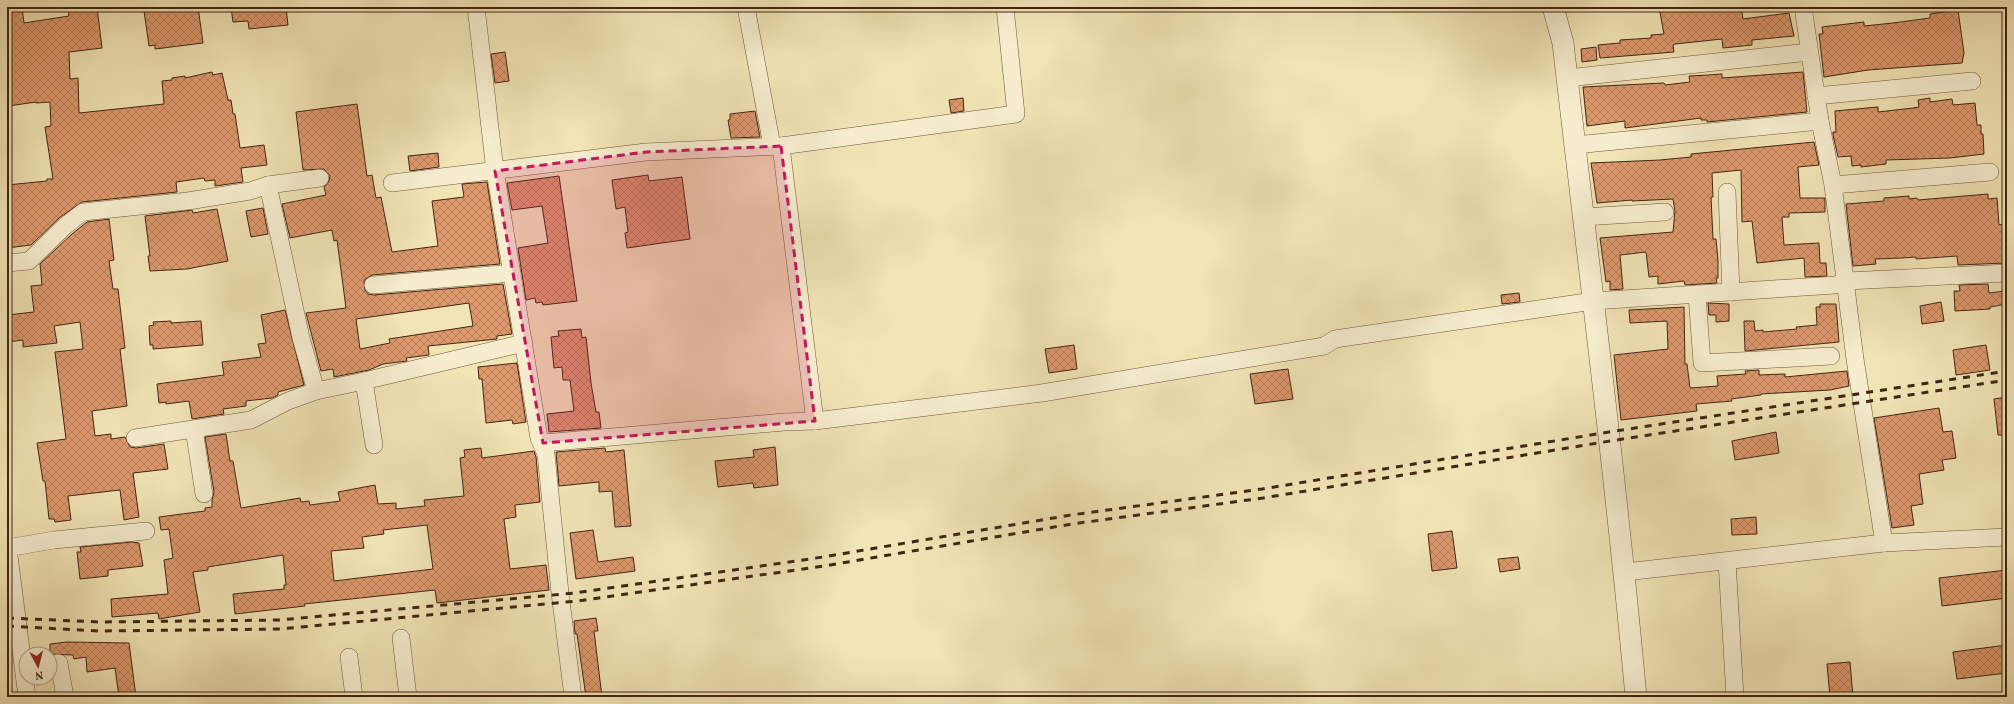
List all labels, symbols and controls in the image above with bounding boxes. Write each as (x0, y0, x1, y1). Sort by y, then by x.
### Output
north arrow (18, 646, 58, 686)
text: N (34, 667, 44, 682)

